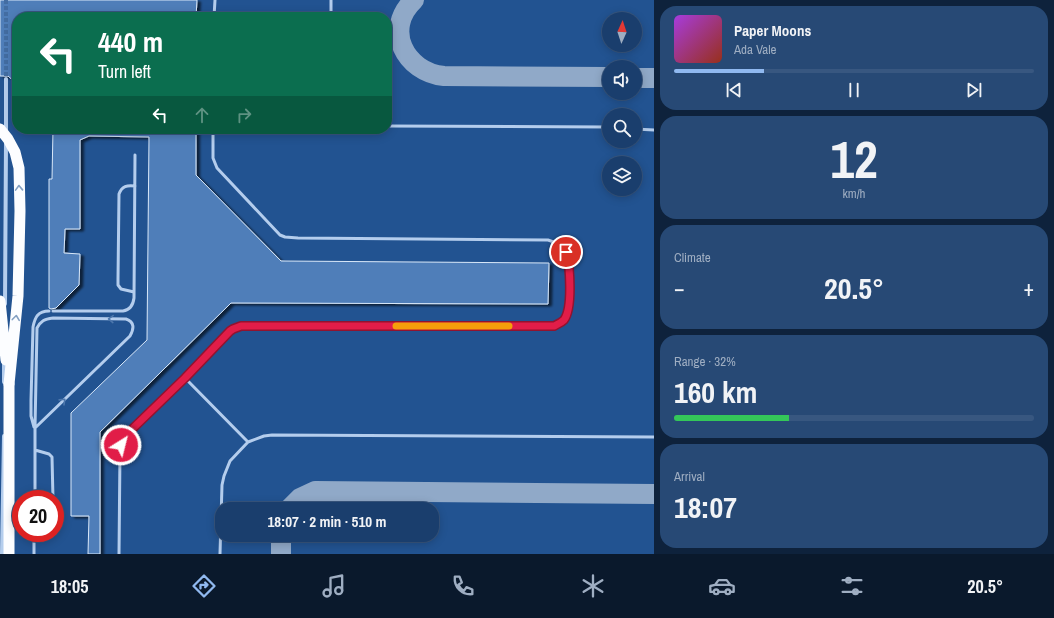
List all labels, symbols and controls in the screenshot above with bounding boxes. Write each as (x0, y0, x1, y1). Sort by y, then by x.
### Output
north arrow (602, 12, 642, 52)
map controls (602, 12, 642, 196)
text: Paper Moons (734, 20, 811, 41)
text: 440 m (98, 23, 163, 61)
icon: left (32, 28, 84, 80)
text: Ada Vale (734, 41, 776, 58)
text: Turn left (98, 59, 151, 84)
button: sound (602, 60, 642, 100)
icon: previous (723, 79, 745, 101)
icon: pause (843, 79, 865, 101)
icon: next (963, 79, 985, 101)
icon: left (149, 104, 171, 126)
icon: ahead (191, 104, 213, 126)
icon: right (233, 104, 255, 126)
button: search (602, 108, 642, 148)
text: 12 (830, 124, 878, 194)
button: layers (602, 156, 642, 196)
one-way arrow (15, 185, 23, 191)
text: km/h (842, 185, 866, 202)
pin (549, 235, 583, 269)
icon: arrive (555, 241, 577, 263)
text: Climate (674, 249, 711, 266)
text: 20.5° (824, 268, 884, 308)
text: − (674, 273, 685, 303)
text: + (1023, 273, 1034, 303)
one-way arrow (108, 314, 114, 323)
one-way arrow (11, 315, 20, 321)
text: Range · 32% (674, 353, 736, 370)
text: 160 km (674, 372, 757, 412)
one-way arrow (58, 398, 66, 406)
position arrow (100, 424, 142, 466)
text: Arrival (674, 468, 705, 485)
text: 18:07 (674, 487, 737, 527)
speed limit sign: 20 (12, 490, 64, 542)
text: 18:07 · 2 min · 510 m (268, 511, 386, 532)
icon: directions (190, 572, 218, 600)
icon: music (320, 572, 348, 600)
icon: phone (449, 572, 477, 600)
icon: climate (579, 572, 607, 600)
icon: car (708, 572, 736, 600)
icon: filters (838, 572, 866, 600)
text: 18:05 (51, 574, 89, 599)
text: 20.5° (967, 574, 1003, 599)

